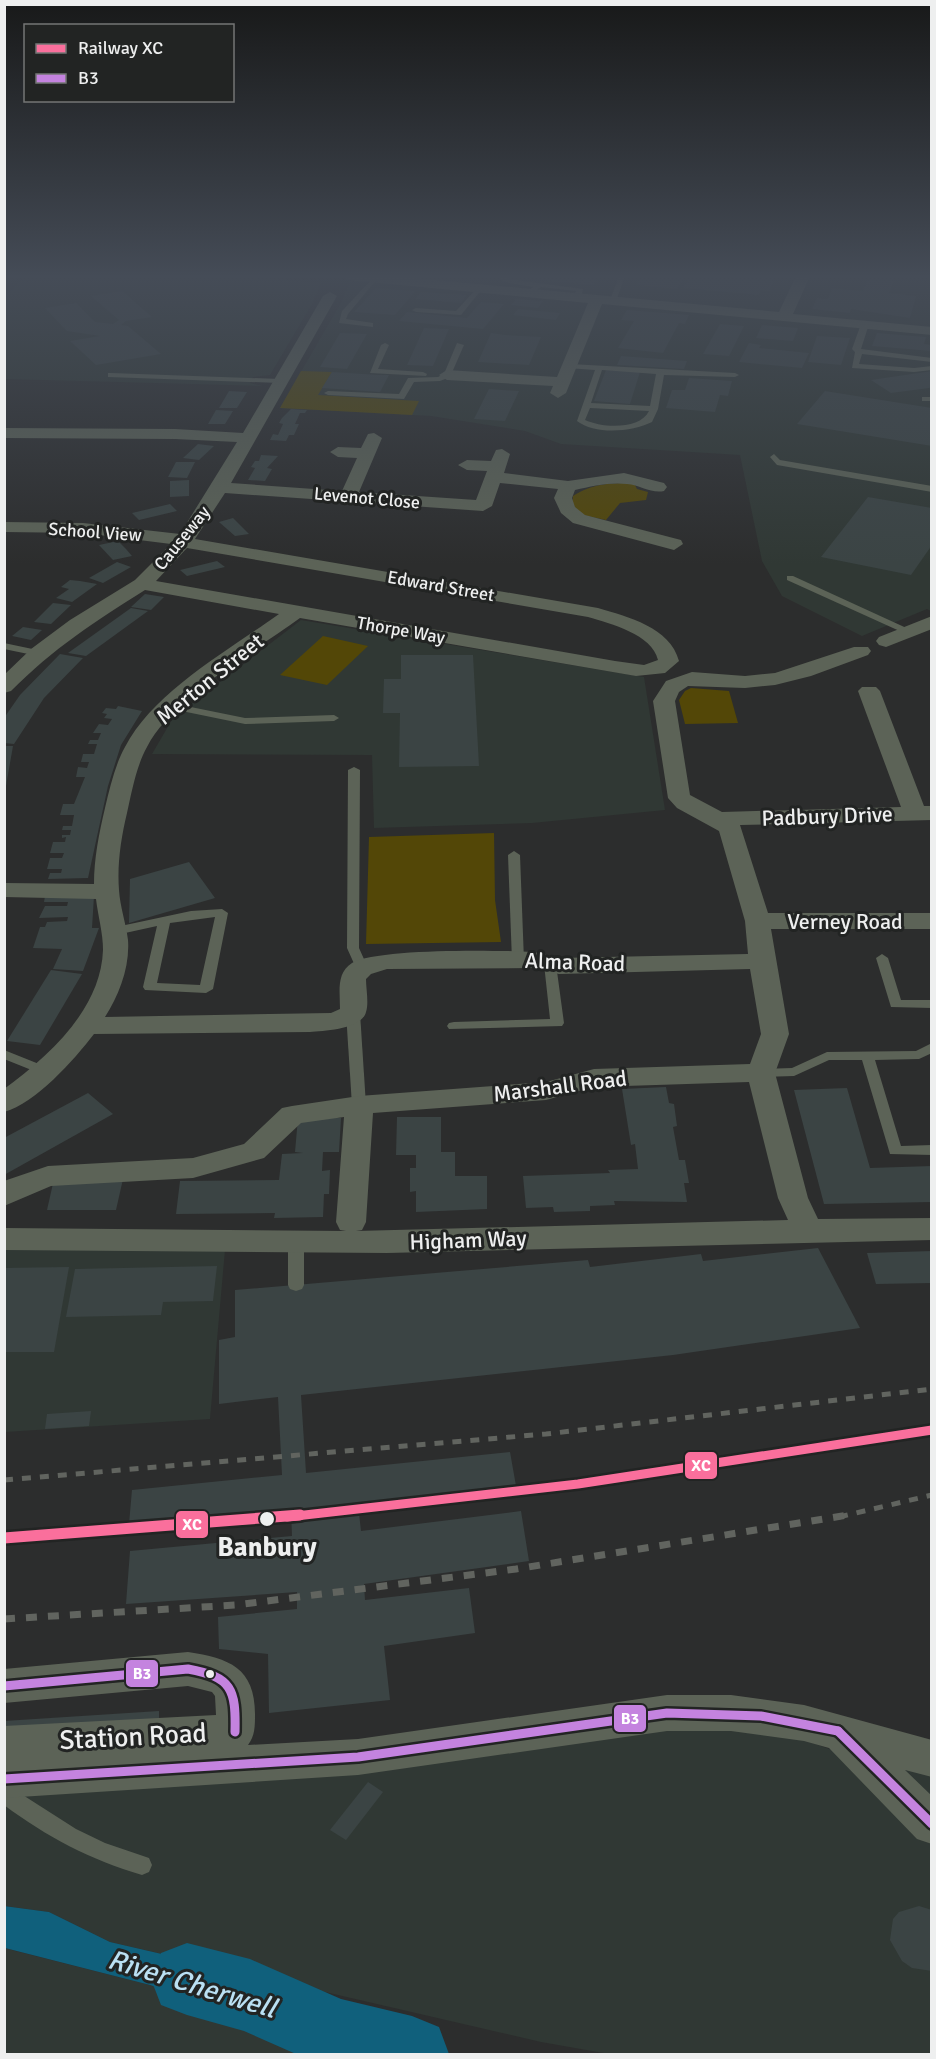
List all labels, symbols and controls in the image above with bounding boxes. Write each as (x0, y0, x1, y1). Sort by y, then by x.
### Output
legend (24, 24, 234, 102)
text: Railway XC (78, 37, 163, 59)
text: B3 (78, 67, 99, 89)
street label: Levenot Close (313, 482, 421, 514)
street label: Causeway (149, 501, 215, 575)
street label: School View (48, 518, 142, 546)
street label: Edward Street (386, 566, 496, 606)
street label: Thorpe Way (355, 611, 447, 649)
street label: Merton Street (151, 627, 269, 731)
street label: Padbury Drive (761, 800, 893, 832)
street label: Verney Road (787, 908, 903, 935)
street label: Alma Road (524, 947, 626, 977)
street label: Marshall Road (492, 1064, 628, 1108)
street label: Higham Way (409, 1224, 528, 1256)
line badge: XC (684, 1451, 718, 1480)
text: XC (691, 1456, 711, 1476)
line badge: XC (175, 1510, 209, 1539)
marker: Banbury (258, 1510, 276, 1528)
text: XC (182, 1515, 202, 1535)
place label: Banbury (217, 1531, 317, 1564)
line badge: B3 (125, 1659, 159, 1688)
text: B3 (133, 1664, 151, 1684)
unlabelled marker (204, 1668, 216, 1680)
line badge: B3 (613, 1704, 647, 1733)
text: B3 (621, 1709, 639, 1729)
street label: Station Road (59, 1717, 207, 1757)
water label: River Cherwell (104, 1942, 282, 2026)

